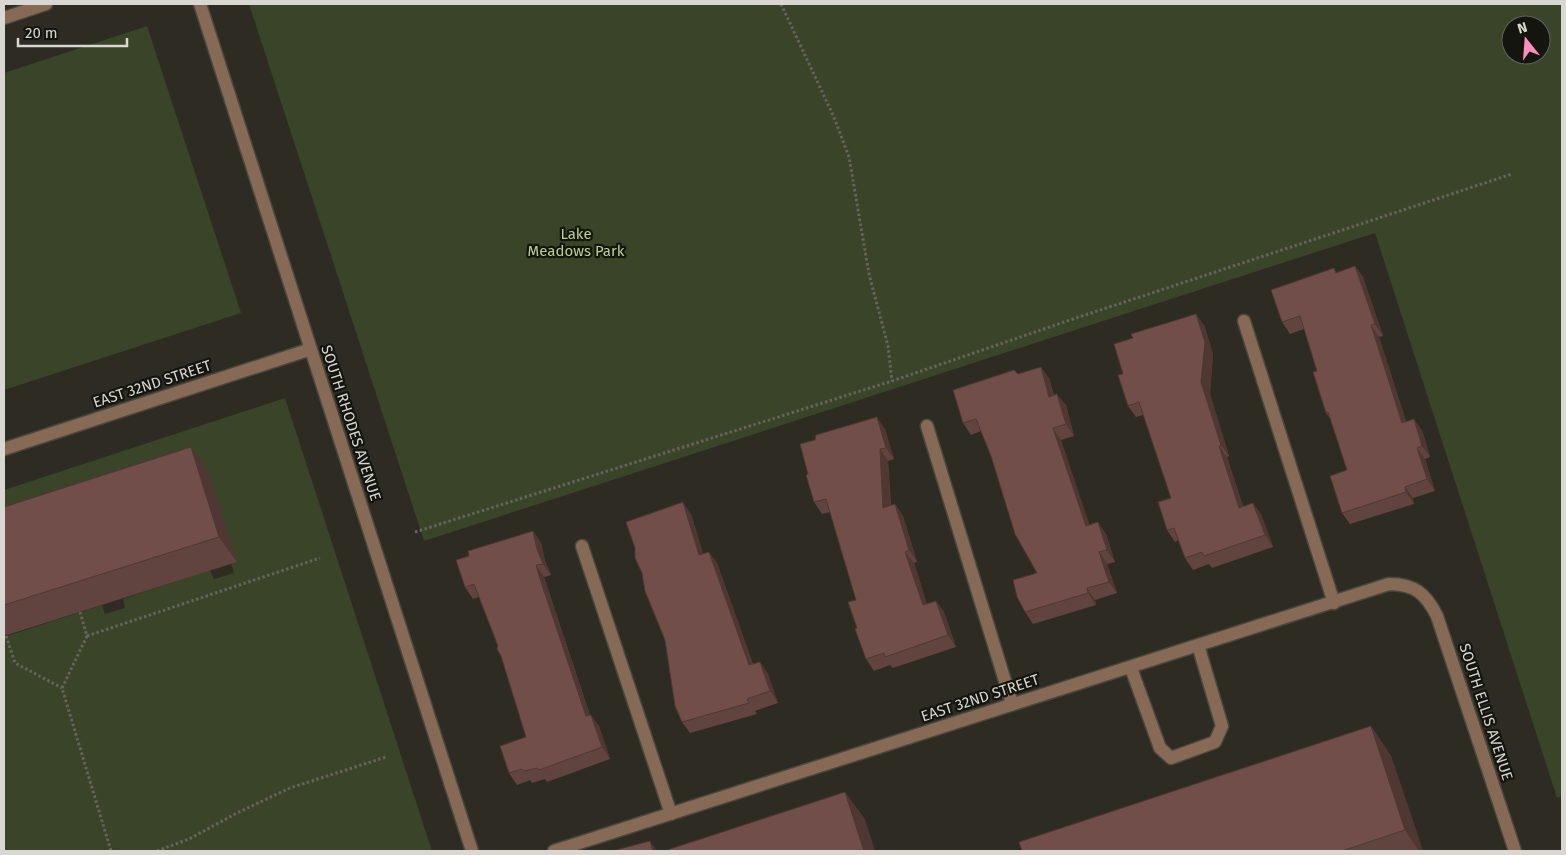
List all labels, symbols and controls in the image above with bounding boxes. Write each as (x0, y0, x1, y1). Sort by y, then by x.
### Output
scale bar (18, 15, 126, 47)
north arrow (1501, 15, 1551, 65)
text: N (1515, 19, 1529, 38)
text: 20 m (25, 24, 58, 42)
park label: Lake Meadows Park (528, 225, 625, 260)
street label: SOUTH RHODES AVENUE (317, 343, 385, 503)
street label: EAST 32ND STREET (91, 356, 214, 412)
street label: SOUTH ELLIS AVENUE (1455, 641, 1517, 783)
street label: EAST 32ND STREET (919, 670, 1042, 726)

